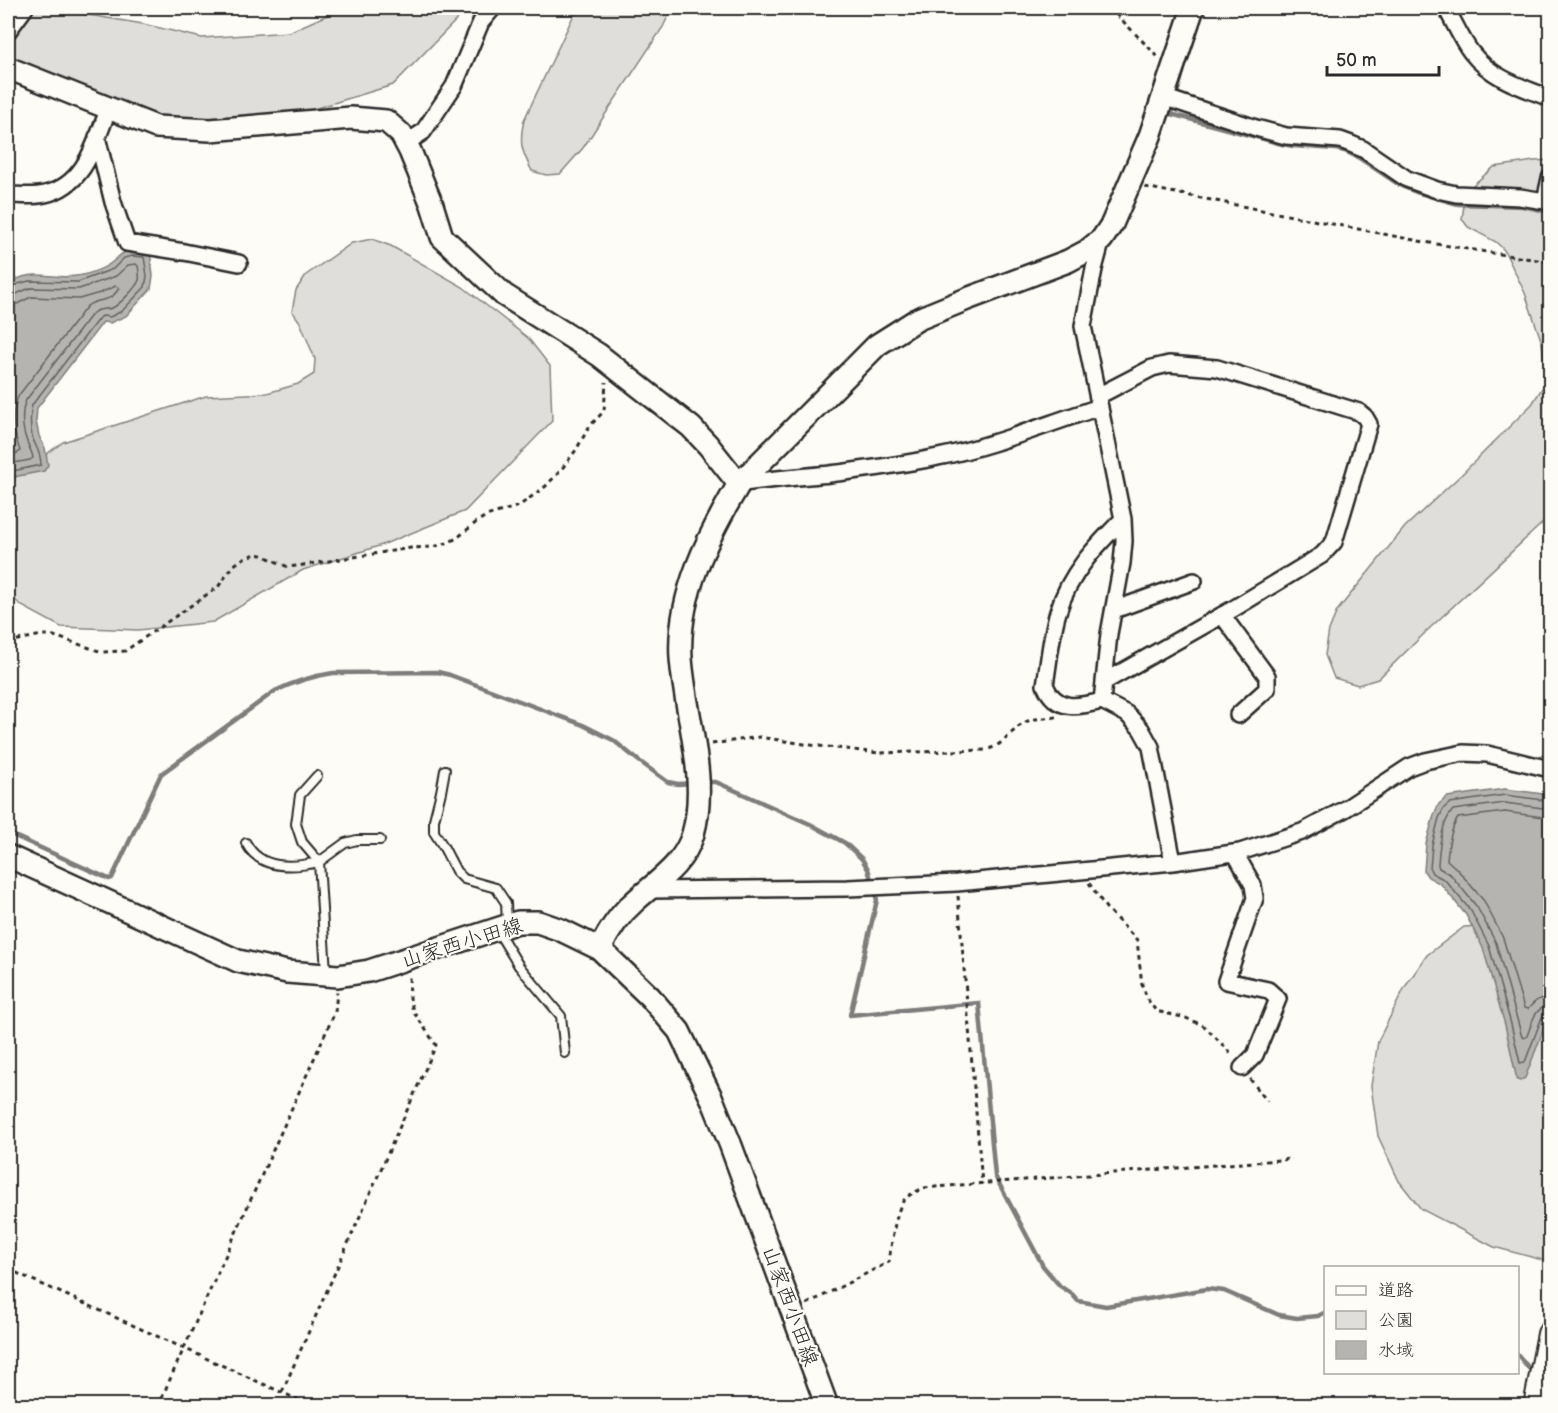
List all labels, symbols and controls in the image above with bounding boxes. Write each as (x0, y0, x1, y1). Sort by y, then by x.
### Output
scale bar (1327, 39, 1440, 77)
text: 50 m (1336, 50, 1377, 71)
street label: 山家西小田線 (398, 913, 526, 973)
street label: 山家西小田線 (757, 1243, 823, 1369)
legend (1324, 1266, 1519, 1374)
text: 道路 (1378, 1280, 1414, 1301)
text: 公園 (1378, 1310, 1414, 1331)
text: 水域 (1378, 1340, 1414, 1361)

